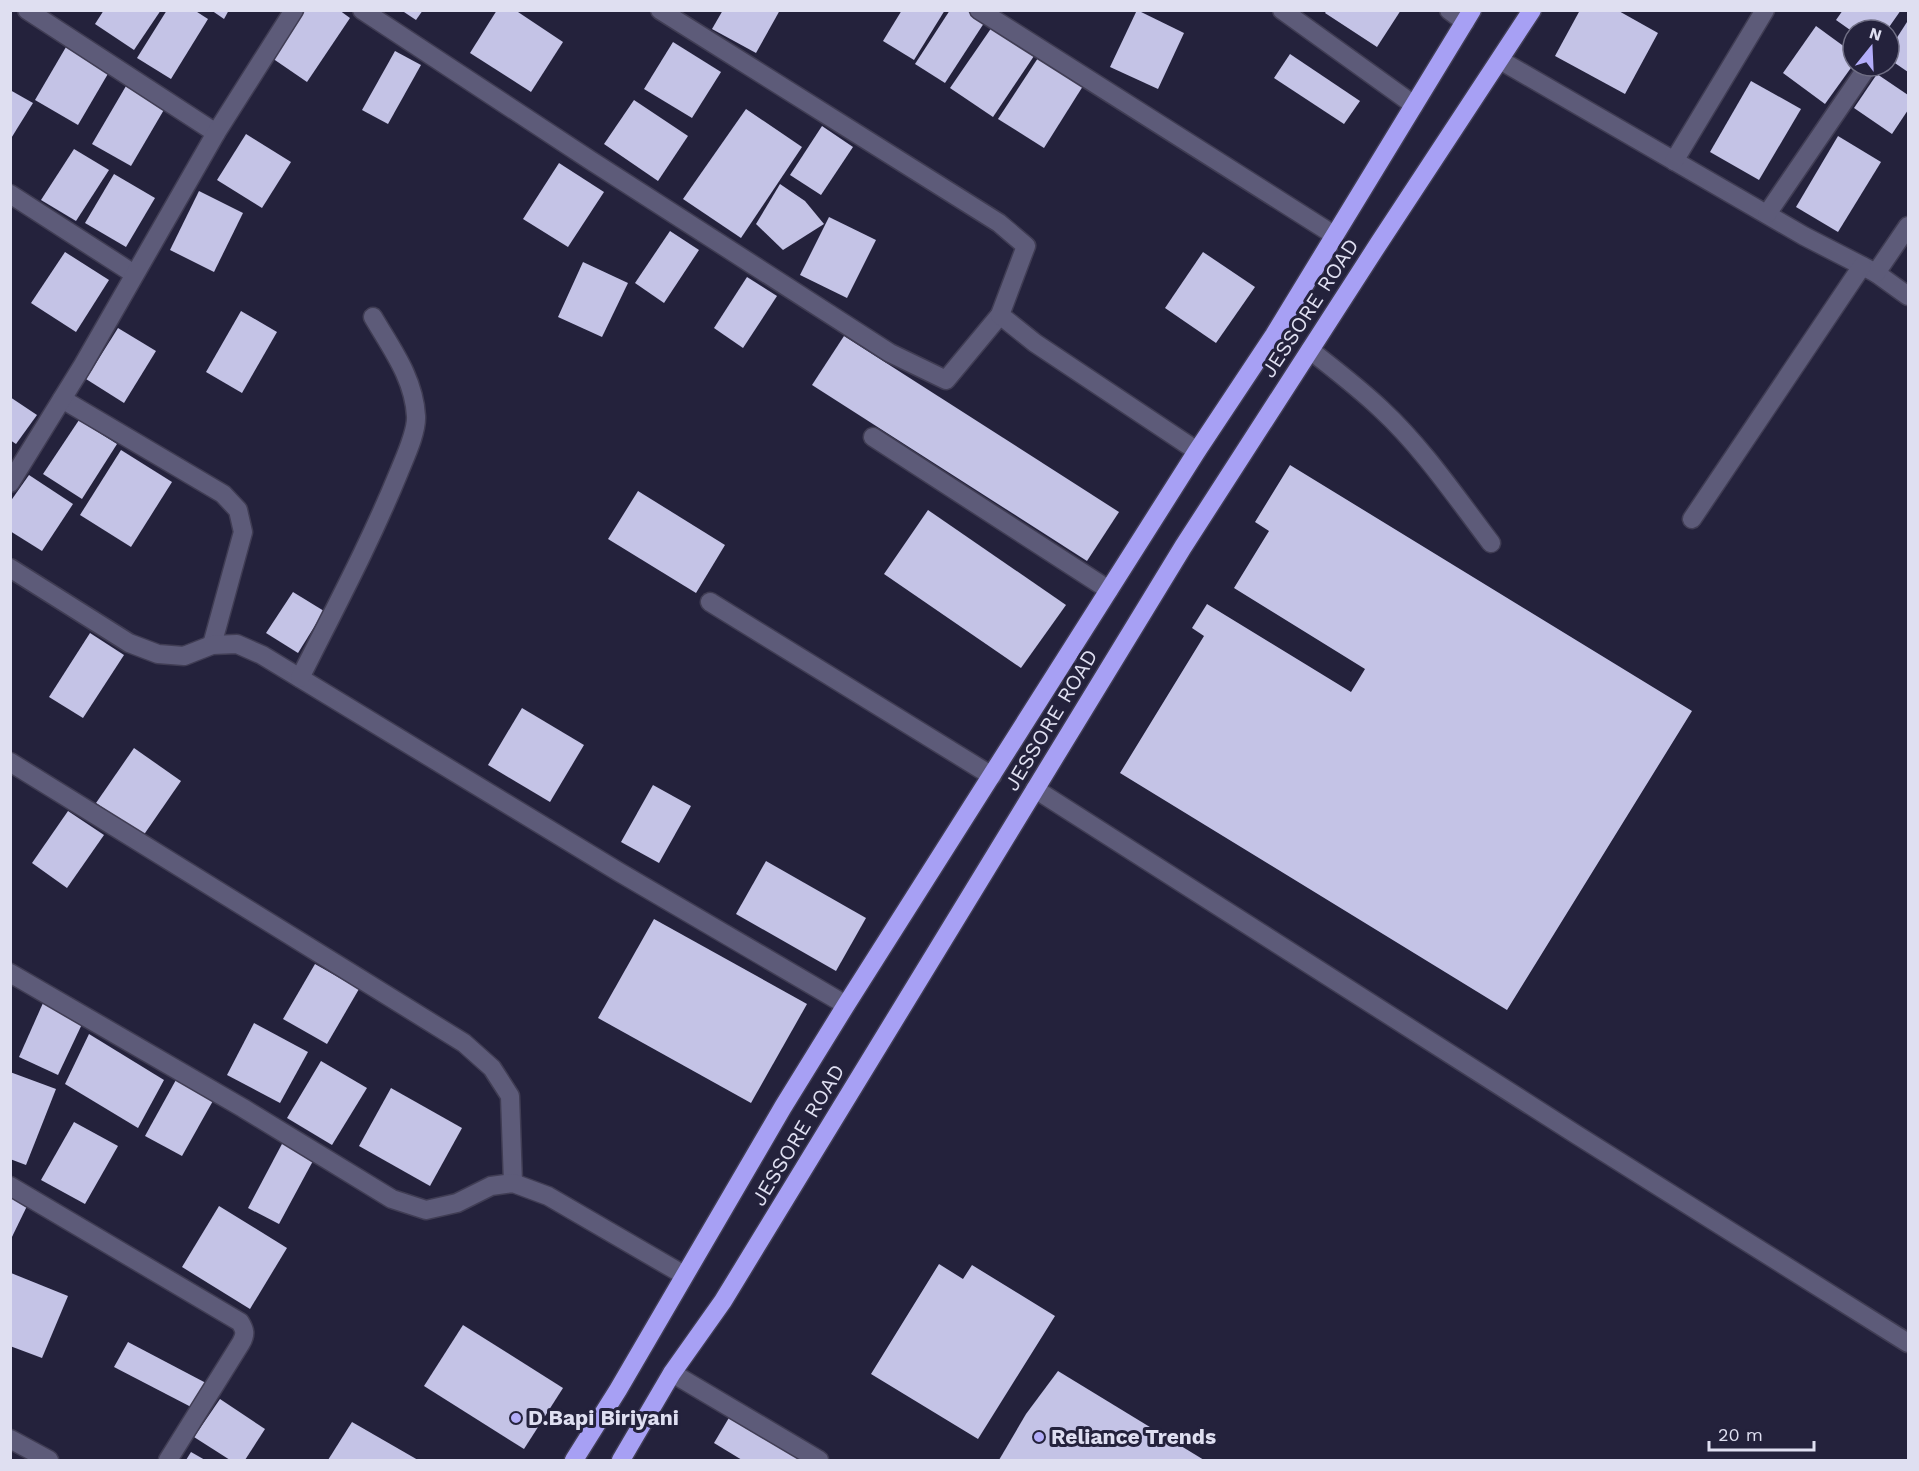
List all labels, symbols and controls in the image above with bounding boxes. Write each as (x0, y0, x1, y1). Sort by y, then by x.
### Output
north arrow (1841, 18, 1901, 78)
text: N (1867, 23, 1884, 45)
street label: JESSORE ROAD (1255, 234, 1364, 382)
street label: JESSORE ROAD (999, 645, 1103, 795)
street label: JESSORE ROAD (746, 1060, 850, 1210)
place label: D.Bapi Biriyani (528, 1405, 679, 1430)
marker: D.Bapi Biriyani (509, 1411, 523, 1425)
scale bar (1709, 1414, 1814, 1452)
place label: Reliance Trends (1051, 1424, 1216, 1449)
text: 20 m (1718, 1424, 1763, 1445)
marker: Reliance Trends (1032, 1430, 1046, 1444)

